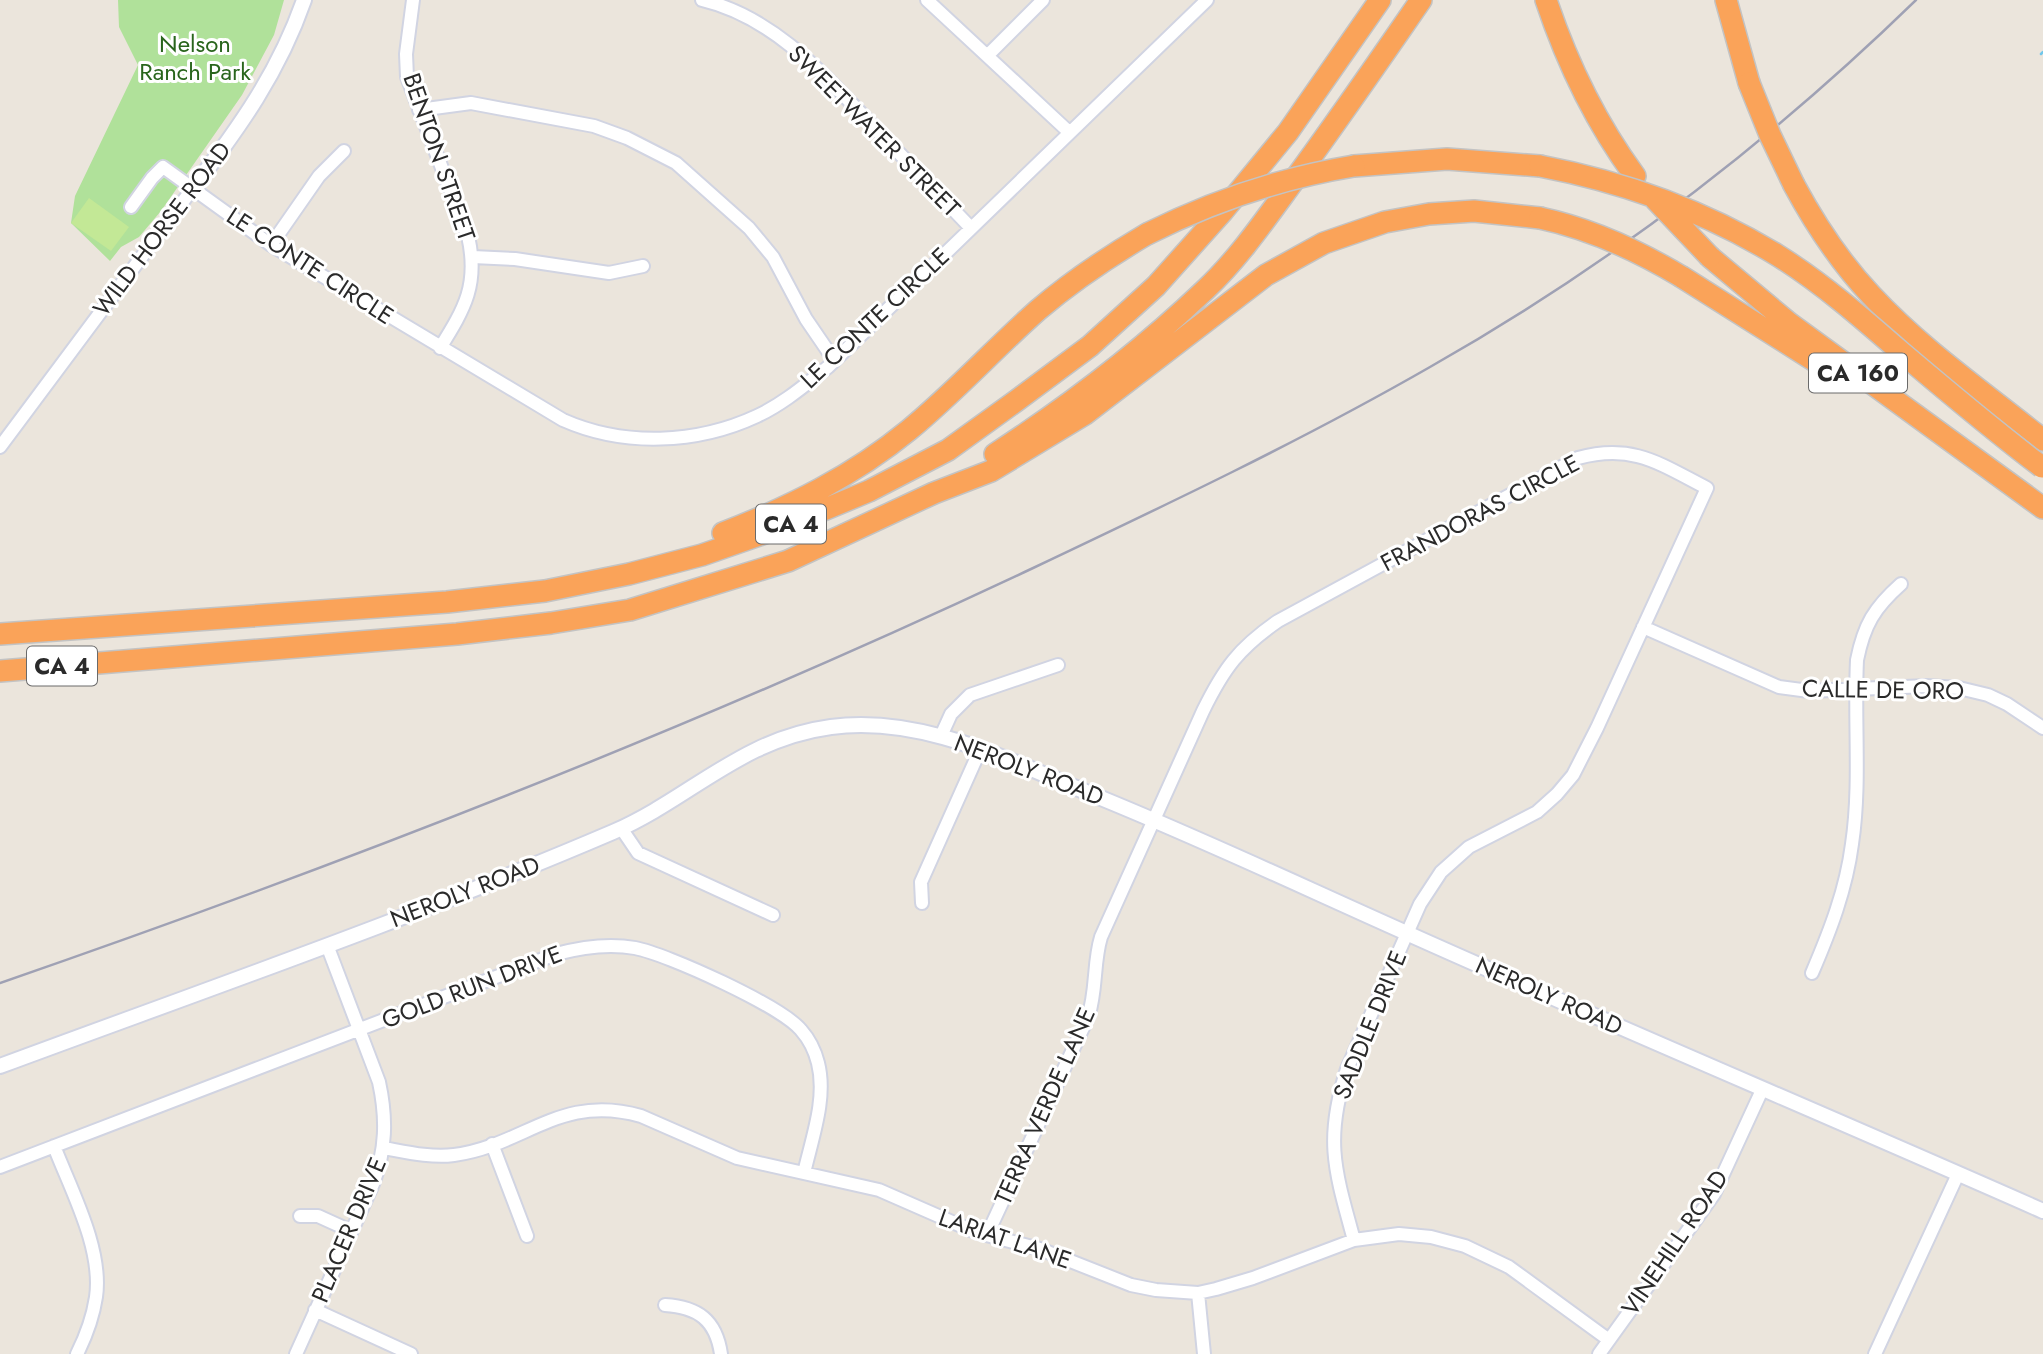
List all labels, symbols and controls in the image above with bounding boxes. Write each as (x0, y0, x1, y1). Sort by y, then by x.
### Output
park label: Nelson Ranch Park (139, 26, 251, 89)
street label: SWEETWATER STREET (780, 37, 968, 225)
street label: BENTON STREET (394, 68, 485, 245)
street label: WILD HORSE ROAD (84, 134, 239, 323)
street label: LE CONTE CIRCLE (220, 198, 401, 333)
street label: LE CONTE CIRCLE (792, 239, 957, 396)
road number: CA 160 (1809, 354, 1907, 392)
street label: FRANDORAS CIRCLE (1374, 445, 1586, 580)
road number: CA 4 (756, 504, 826, 544)
road number: CA 4 (27, 646, 97, 686)
street label: CALLE DE ORO (1802, 671, 1964, 708)
street label: NEROLY ROAD (949, 725, 1109, 814)
street label: NEROLY ROAD (385, 847, 545, 936)
street label: GOLD RUN DRIVE (376, 936, 567, 1037)
street label: SADDLE DRIVE (1324, 945, 1415, 1104)
street label: NEROLY ROAD (1470, 947, 1628, 1044)
street label: TERRA VERDE LANE (985, 1002, 1104, 1210)
street label: PLACER DRIVE (302, 1152, 395, 1308)
street label: VINEHILL ROAD (1613, 1163, 1736, 1323)
street label: LARIAT LANE (934, 1199, 1076, 1278)

